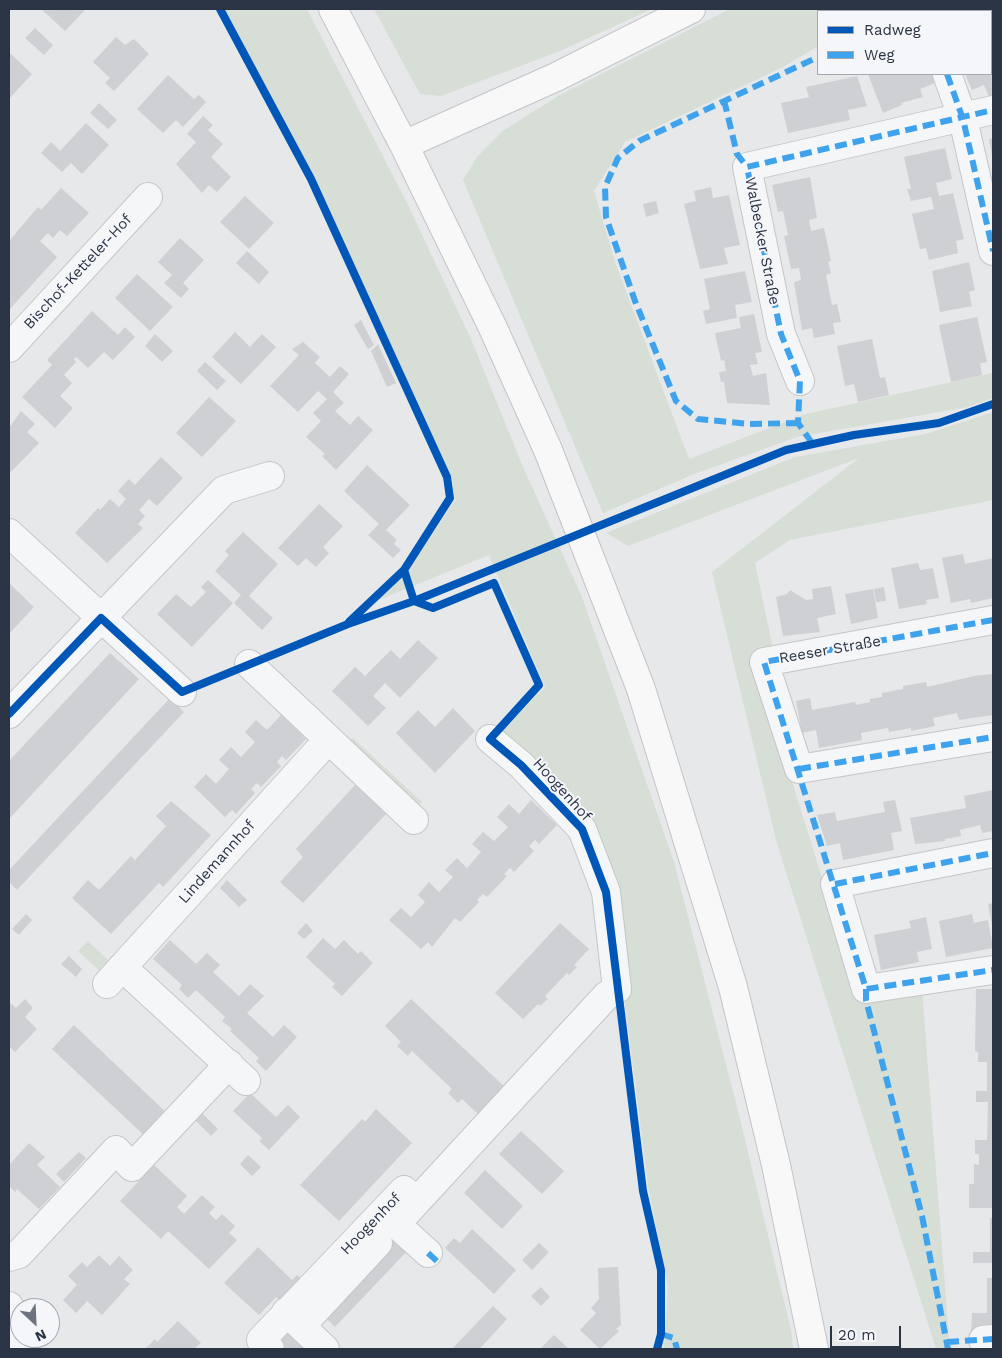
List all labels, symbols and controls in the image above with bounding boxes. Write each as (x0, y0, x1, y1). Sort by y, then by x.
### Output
legend (817, 10, 992, 75)
text: Radweg (864, 21, 921, 39)
text: Weg (864, 46, 895, 64)
street label: Walbecker Straße (741, 176, 783, 306)
street label: Bischof-Ketteler-Hof (20, 211, 136, 333)
street label: Reeser Straße (778, 632, 882, 668)
street label: Hoogenhof (529, 755, 595, 825)
street label: Lindemannhof (175, 817, 259, 907)
street label: Hoogenhof (337, 1189, 405, 1259)
north arrow (10, 1298, 60, 1348)
scale bar (832, 1316, 903, 1348)
text: N (33, 1326, 49, 1345)
text: 20 m (838, 1326, 876, 1344)

